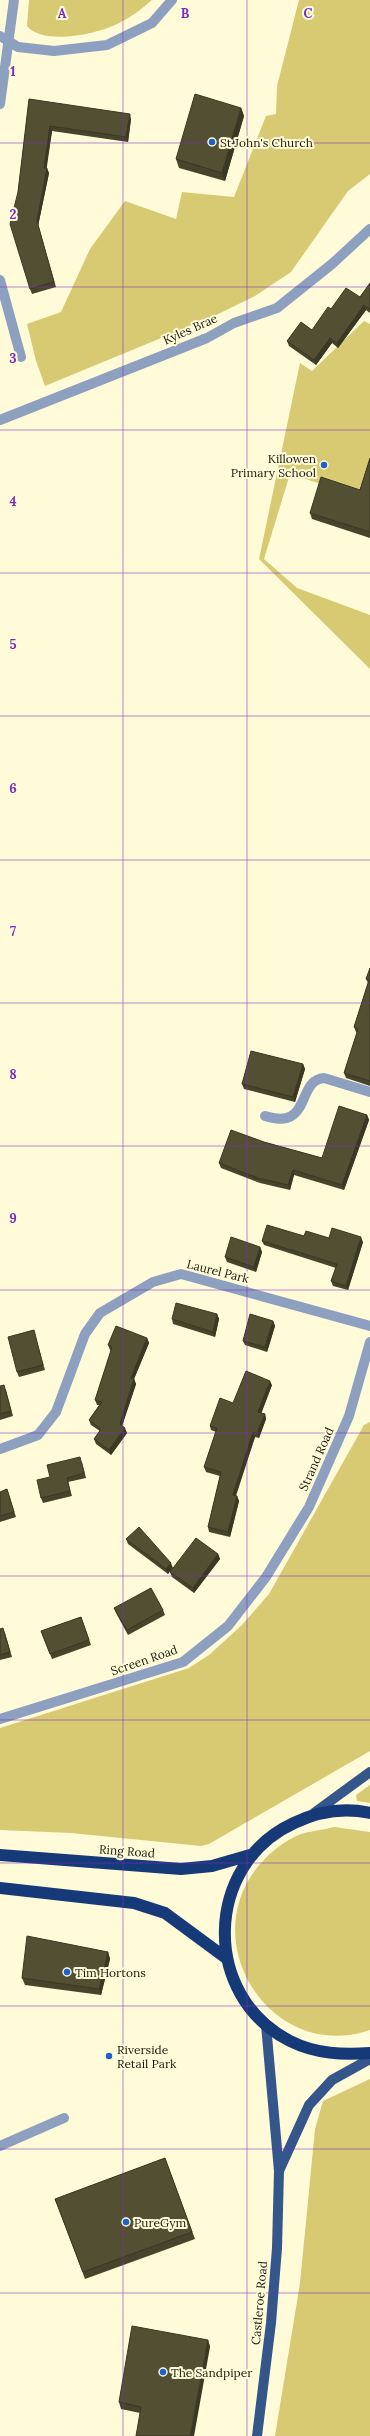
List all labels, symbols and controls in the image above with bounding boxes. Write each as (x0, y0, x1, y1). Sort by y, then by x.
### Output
text: A (58, 5, 67, 22)
text: B (181, 5, 190, 22)
text: C (304, 5, 313, 22)
text: 1 (10, 63, 16, 80)
place label: St John's Church (220, 135, 313, 150)
marker: St John's Church (207, 137, 217, 147)
text: 2 (10, 206, 17, 223)
street label: Kyles Brae (161, 310, 220, 348)
text: 3 (9, 350, 17, 367)
place label: Killowen Primary School (231, 451, 316, 480)
marker: Killowen Primary School (319, 460, 329, 470)
text: 4 (9, 493, 17, 510)
text: 5 (9, 636, 17, 653)
text: 6 (9, 780, 17, 797)
text: 7 (10, 923, 16, 940)
text: 8 (9, 1066, 17, 1083)
text: 9 (9, 1210, 17, 1227)
street label: Laurel Park (185, 1256, 251, 1286)
street label: Strand Road (295, 1425, 337, 1493)
street label: Screen Road (109, 1642, 179, 1678)
street label: Ring Road (99, 1842, 155, 1860)
place label: Tim Hortons (75, 1965, 146, 1980)
marker: Tim Hortons (62, 1967, 72, 1977)
place label: Riverside Retail Park (117, 2042, 177, 2071)
marker: Riverside Retail Park (104, 2051, 114, 2061)
place label: PureGym (134, 2215, 187, 2230)
marker: PureGym (121, 2217, 131, 2227)
street label: Castleroe Road (248, 2260, 270, 2346)
place label: The Sandpiper (171, 2365, 253, 2380)
marker: The Sandpiper (158, 2367, 168, 2377)

